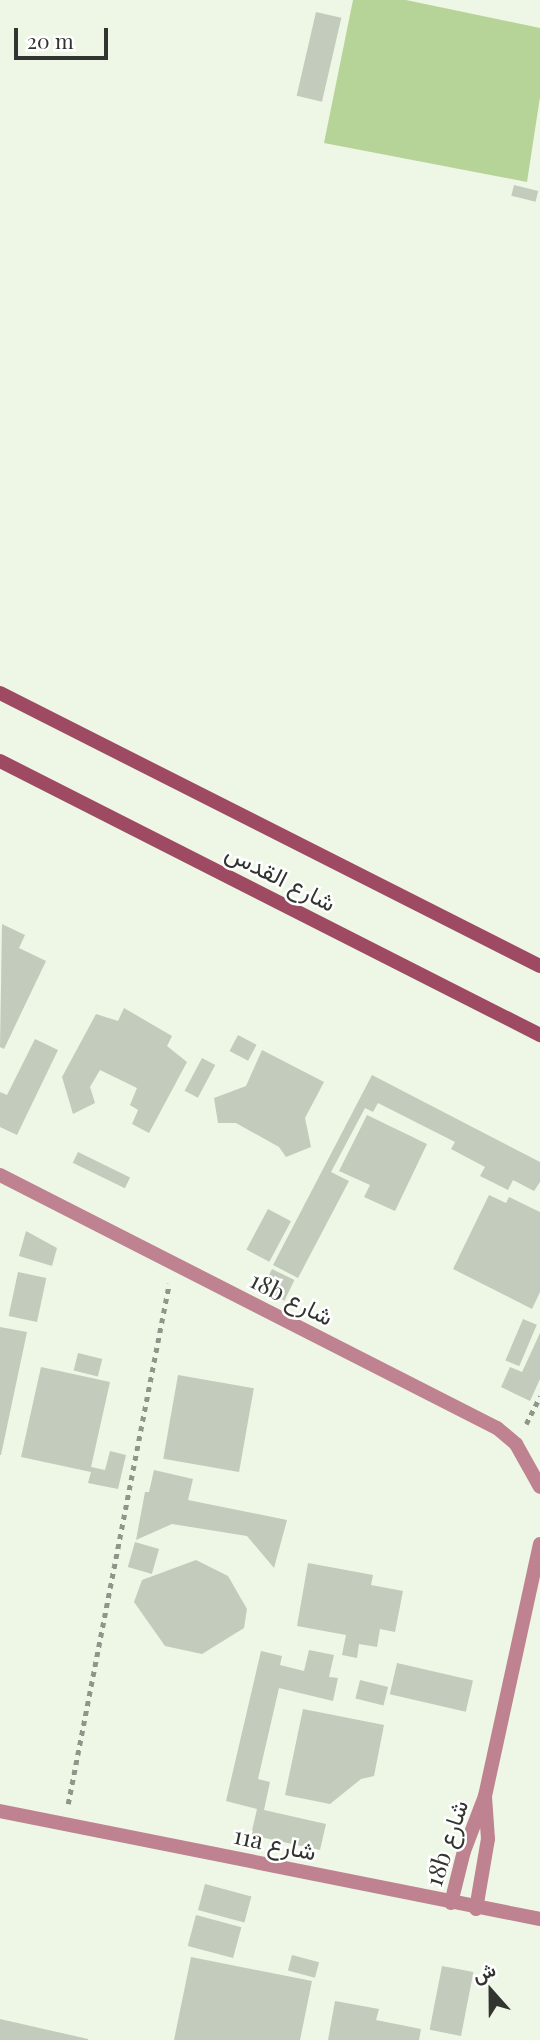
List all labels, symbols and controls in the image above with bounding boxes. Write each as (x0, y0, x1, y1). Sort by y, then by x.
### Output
scale bar (18, 14, 112, 58)
text: 20 m (27, 26, 74, 54)
street label: شارع القدس (221, 837, 341, 917)
street label: 18b شارع (246, 1265, 338, 1331)
street label: 18b شارع (419, 1796, 473, 1890)
street label: 11a شارع (231, 1820, 319, 1866)
text: ش (468, 1955, 499, 1988)
north arrow (456, 1956, 526, 2026)

